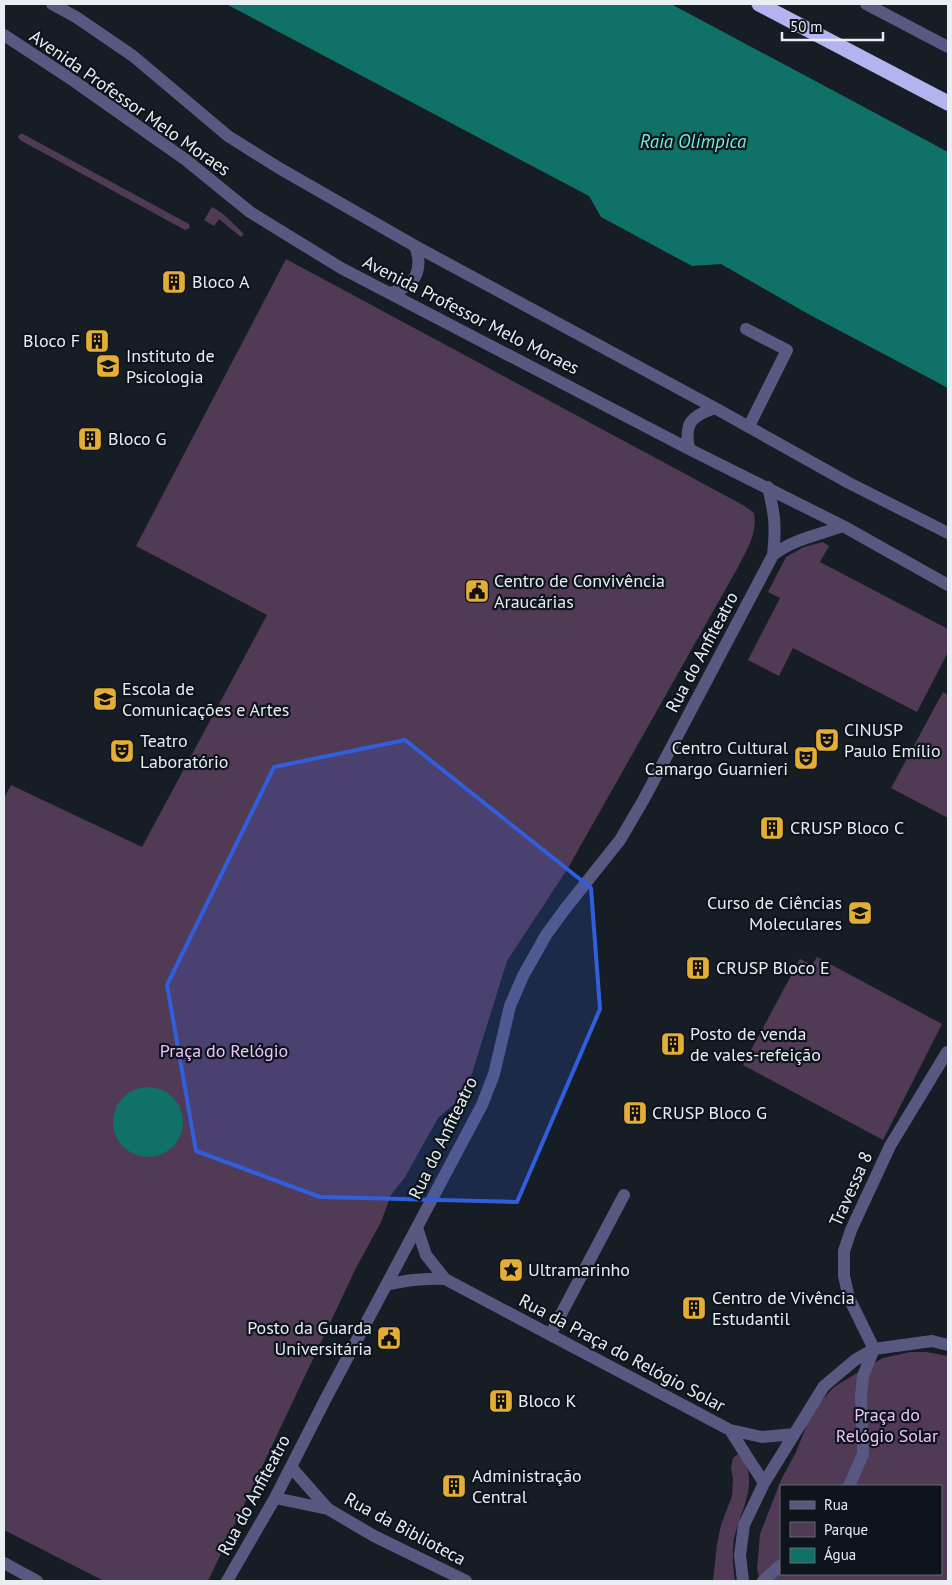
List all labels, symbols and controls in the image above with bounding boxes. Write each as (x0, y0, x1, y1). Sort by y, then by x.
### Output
scale bar (782, 10, 883, 42)
text: 50 m (790, 17, 823, 36)
street label: Avenida Professor Melo Moraes (25, 24, 235, 181)
water label: Raia Olímpica (640, 129, 747, 153)
street label: Avenida Professor Melo Moraes (359, 250, 583, 379)
building icon: Bloco A (161, 269, 187, 295)
place label: Bloco A (192, 270, 250, 293)
building icon: Bloco F (84, 328, 110, 354)
place label: Bloco F (23, 329, 80, 352)
place label: Instituto de Psicologia (126, 344, 215, 388)
school or university icon: Instituto de Psicologia (95, 353, 121, 379)
building icon: Bloco G (77, 426, 103, 452)
place label: Bloco G (108, 427, 167, 450)
place label: Centro de Convivência Araucárias (494, 569, 665, 613)
public building icon: Centro de Convivência Araucárias (464, 578, 490, 604)
street label: Rua do Anfiteatro (660, 587, 743, 716)
place label: Escola de Comunicações e Artes (122, 677, 289, 721)
school or university icon: Escola de Comunicações e Artes (92, 686, 118, 712)
place label: CINUSP Paulo Emílio (844, 718, 941, 762)
theatre icon: CINUSP Paulo Emílio (814, 727, 840, 753)
place label: Teatro Laboratório (140, 729, 228, 773)
place label: Centro Cultural Camargo Guarnieri (645, 736, 789, 780)
theatre icon: Teatro Laboratório (109, 738, 135, 764)
theatre icon: Centro Cultural Camargo Guarnieri (793, 745, 819, 771)
building icon: CRUSP Bloco C (759, 815, 785, 841)
place label: CRUSP Bloco C (790, 816, 904, 839)
place label: Curso de Ciências Moleculares (707, 891, 842, 935)
school or university icon: Curso de Ciências Moleculares (847, 900, 873, 926)
building icon: CRUSP Bloco E (685, 955, 711, 981)
place label: CRUSP Bloco E (716, 956, 830, 979)
place label: Posto de venda de vales-refeição (690, 1022, 821, 1066)
building icon: Posto de venda de vales-refeição (660, 1031, 686, 1057)
park label: Praça do Relógio (160, 1039, 288, 1062)
street label: Rua do Anfiteatro (403, 1073, 482, 1203)
building icon: CRUSP Bloco G (622, 1100, 648, 1126)
place label: CRUSP Bloco G (652, 1101, 767, 1124)
street label: Travessa 8 (824, 1148, 877, 1230)
place icon: Ultramarinho (498, 1257, 524, 1283)
place label: Ultramarinho (528, 1258, 630, 1281)
place label: Centro de Vivência Estudantil (712, 1286, 855, 1330)
street label: Rua da Praça do Relógio Solar (515, 1288, 729, 1417)
building icon: Centro de Vivência Estudantil (681, 1295, 707, 1321)
place label: Posto da Guarda Universitária (247, 1316, 372, 1360)
public building icon: Posto da Guarda Universitária (376, 1325, 402, 1351)
building icon: Bloco K (488, 1388, 514, 1414)
place label: Bloco K (518, 1389, 577, 1412)
park label: Praça do Relógio Solar (836, 1403, 938, 1447)
street label: Rua do Anfiteatro (212, 1430, 295, 1559)
place label: Administração Central (472, 1464, 582, 1508)
building icon: Administração Central (441, 1473, 467, 1499)
legend (780, 1485, 942, 1575)
street label: Rua da Biblioteca (341, 1487, 470, 1570)
text: Rua (824, 1495, 848, 1514)
text: Parque (824, 1520, 868, 1539)
text: Água (824, 1545, 856, 1564)

